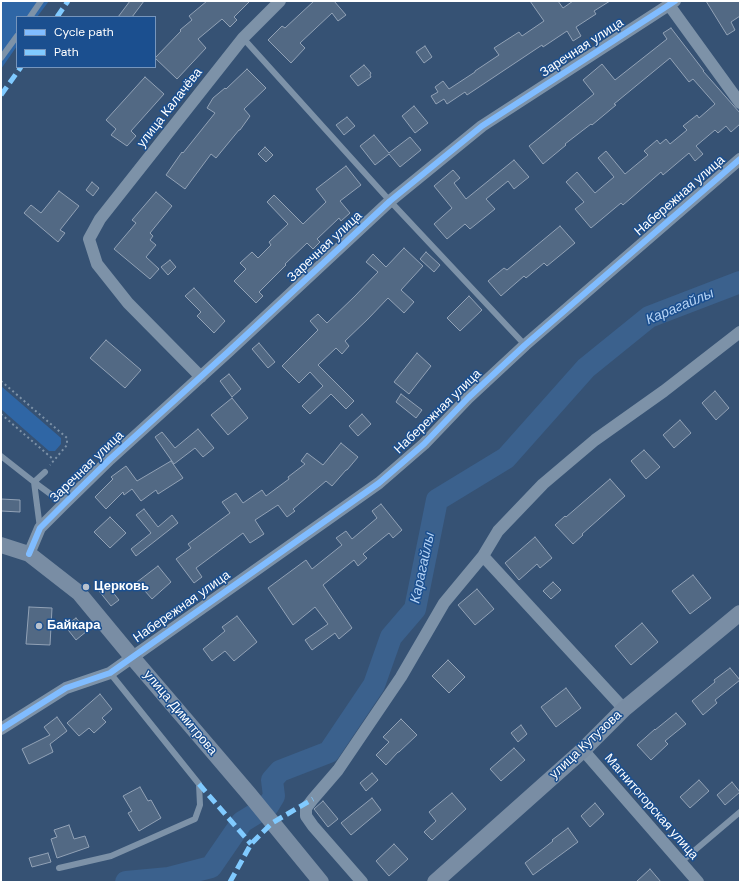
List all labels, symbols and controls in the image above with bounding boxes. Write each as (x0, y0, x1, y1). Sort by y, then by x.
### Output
street label: Заречная улица (537, 15, 627, 81)
legend (16, 16, 156, 68)
text: Cycle path (54, 24, 114, 40)
text: Path (54, 44, 79, 60)
street label: улица Калачёва (134, 65, 206, 151)
street label: Набережная улица (632, 152, 728, 240)
street label: Заречная улица (284, 208, 366, 286)
water label: Карагайлы (644, 285, 716, 329)
street label: Набережная улица (391, 367, 485, 457)
street label: Заречная улица (47, 428, 127, 506)
water label: Карагайлы (407, 531, 439, 605)
street label: Набережная улица (131, 568, 233, 646)
place label: Церковь (94, 579, 149, 595)
marker: Церковь (81, 582, 91, 592)
place label: Байкара (47, 618, 100, 634)
marker: Байкара (34, 621, 44, 631)
street label: улица Димитрова (140, 667, 220, 759)
street label: улица Кутузова (547, 708, 625, 782)
street label: Магнитогорская улица (601, 751, 701, 863)

